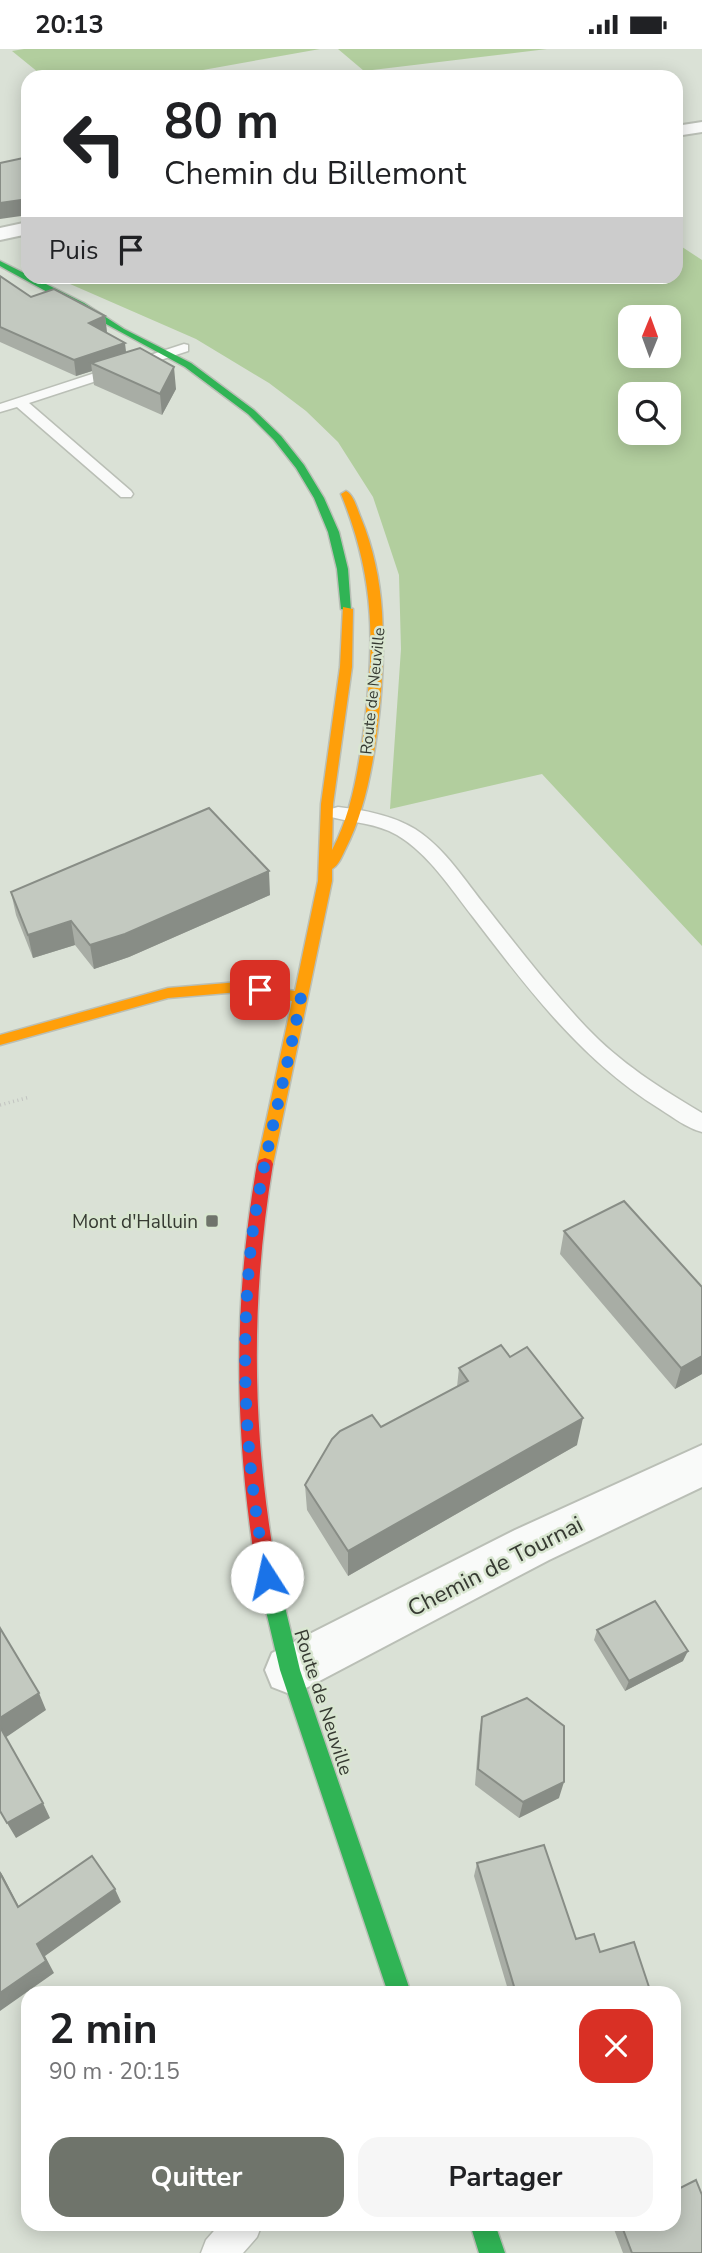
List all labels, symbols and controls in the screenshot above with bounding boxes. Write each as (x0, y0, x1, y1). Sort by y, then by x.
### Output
text: 20:13 (35, 7, 104, 42)
text: 80 m (164, 88, 279, 155)
icon: left (49, 98, 140, 189)
text: Chemin du Billemont (164, 152, 466, 195)
icon: arrive (112, 231, 150, 269)
text: Puis (49, 233, 98, 268)
north arrow (618, 305, 681, 367)
map controls (618, 305, 681, 445)
button: search (618, 382, 681, 445)
street label: Route de Neuville (355, 626, 391, 756)
pin (230, 960, 290, 1020)
icon: arrive (241, 971, 279, 1009)
place label: Mont d'Halluin (72, 1209, 198, 1235)
marker: Mont d'Halluin (204, 1213, 220, 1229)
street label: Chemin de Tournai (402, 1509, 588, 1624)
position arrow (230, 1540, 304, 1614)
street label: Route de Neuville (287, 1626, 359, 1778)
text: 2 min (49, 2001, 158, 2058)
button: close (579, 2009, 653, 2083)
text: 90 m · 20:15 (49, 2056, 180, 2087)
button: Quitter (49, 2137, 344, 2217)
button: Partager (358, 2137, 653, 2217)

